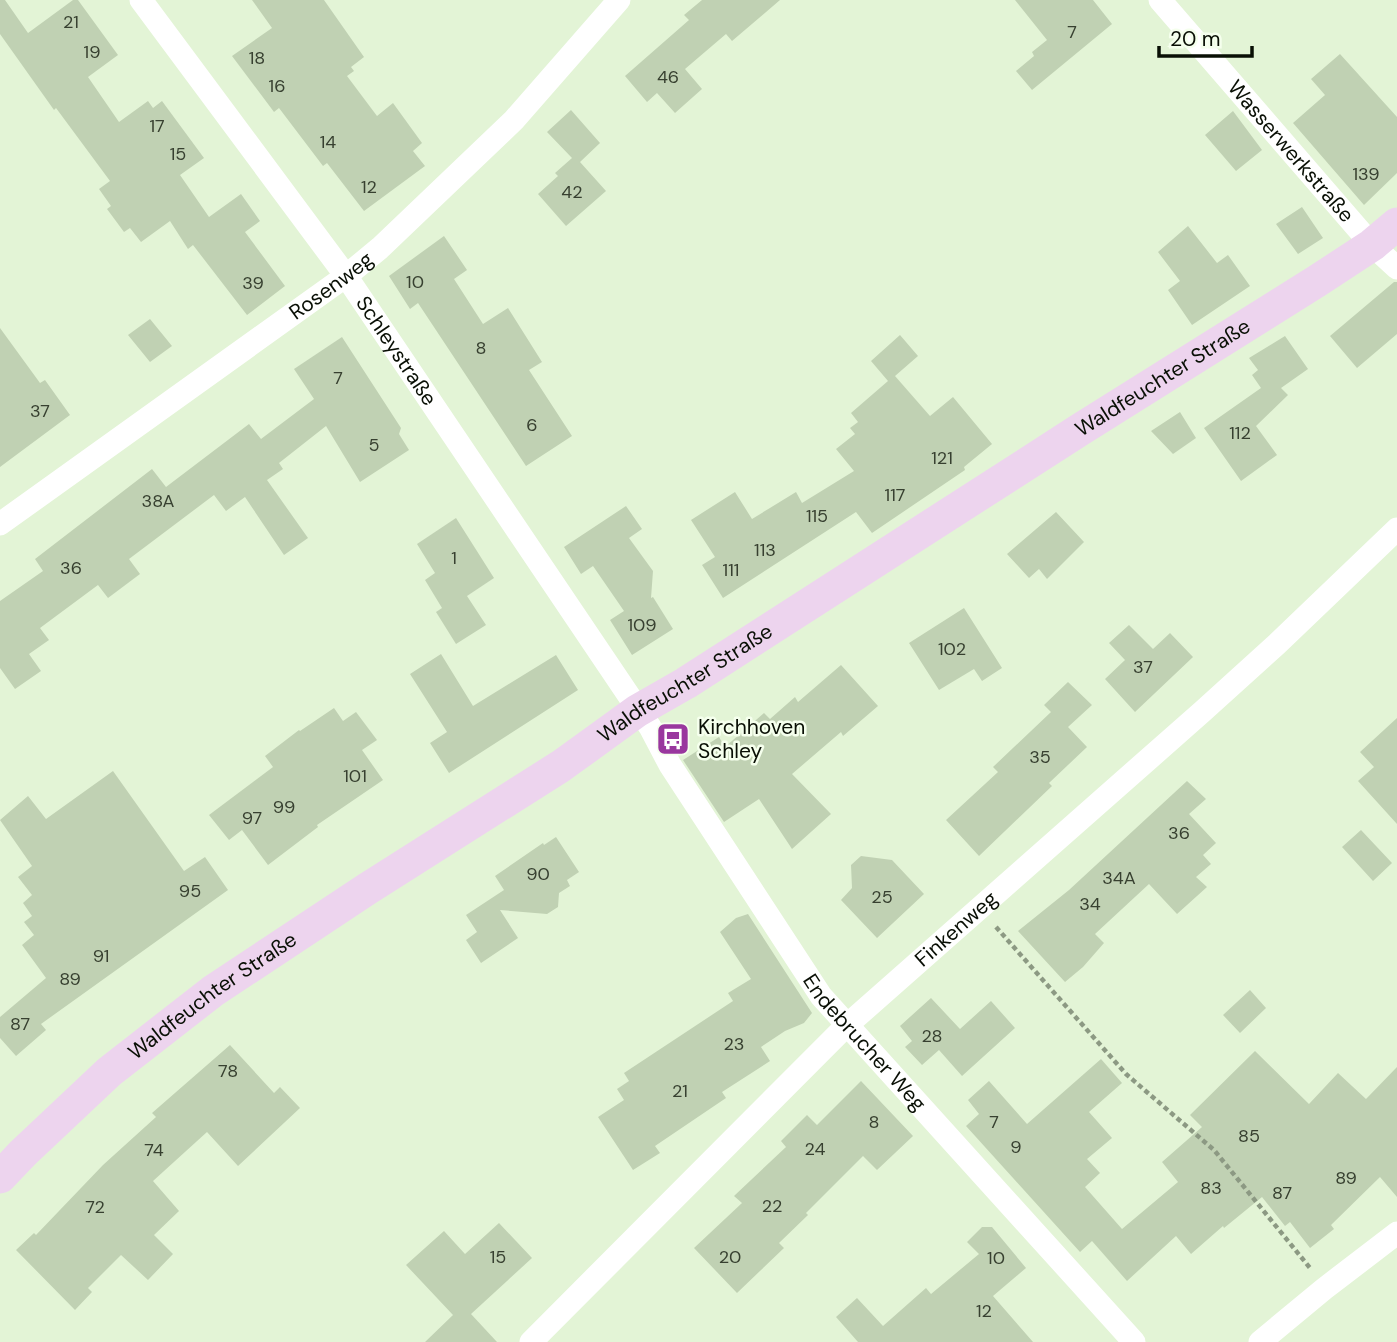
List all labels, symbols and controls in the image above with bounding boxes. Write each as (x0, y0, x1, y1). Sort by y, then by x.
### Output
house number: 21 (63, 10, 79, 34)
scale bar (1159, 14, 1252, 58)
house number: 7 (1067, 20, 1077, 44)
text: 20 m (1170, 25, 1221, 53)
house number: 19 (84, 40, 100, 64)
house number: 18 (249, 46, 265, 70)
house number: 46 (657, 65, 679, 89)
house number: 16 (269, 74, 285, 98)
street label: Wasserwerkstraße (1221, 74, 1360, 228)
house number: 17 (149, 114, 165, 138)
house number: 14 (320, 130, 336, 154)
house number: 15 (170, 142, 186, 166)
house number: 139 (1352, 162, 1380, 186)
house number: 12 (361, 175, 377, 199)
house number: 42 (561, 180, 583, 204)
street label: Rosenweg (284, 245, 379, 326)
house number: 10 (406, 270, 424, 294)
house number: 39 (242, 271, 264, 295)
street label: Schleystraße (349, 290, 443, 411)
street label: Waldfeuchter Straße (1070, 312, 1256, 443)
house number: 8 (476, 336, 486, 360)
house number: 7 (333, 366, 343, 390)
house number: 37 (30, 399, 50, 423)
house number: 6 (526, 413, 538, 437)
house number: 112 (1229, 421, 1251, 445)
house number: 5 (369, 433, 379, 457)
house number: 121 (931, 446, 953, 470)
house number: 117 (885, 483, 905, 507)
house number: 38A (142, 489, 175, 513)
house number: 115 (806, 504, 828, 528)
house number: 113 (754, 538, 776, 562)
house number: 1 (451, 546, 457, 570)
house number: 36 (60, 556, 82, 580)
house number: 111 (723, 558, 739, 582)
house number: 109 (627, 613, 657, 637)
street label: Waldfeuchter Straße (592, 617, 778, 749)
house number: 102 (938, 637, 966, 661)
house number: 37 (1133, 655, 1153, 679)
place label: Kirchhoven Schley (698, 713, 805, 765)
bus stop icon: Kirchhoven Schley (654, 720, 692, 758)
house number: 35 (1029, 745, 1051, 769)
house number: 101 (343, 764, 367, 788)
house number: 99 (273, 795, 295, 819)
house number: 97 (242, 806, 262, 830)
house number: 36 (1168, 821, 1190, 845)
house number: 90 (526, 862, 550, 886)
house number: 34A (1102, 866, 1136, 890)
house number: 95 (179, 879, 201, 903)
house number: 25 (871, 885, 893, 909)
street label: Finkenweg (909, 885, 1004, 973)
house number: 34 (1079, 892, 1101, 916)
street label: Waldfeuchter Straße (122, 925, 302, 1066)
house number: 91 (93, 944, 109, 968)
house number: 89 (59, 967, 81, 991)
street label: Endebrucher Weg (796, 968, 933, 1117)
house number: 87 (10, 1012, 30, 1036)
house number: 28 (921, 1024, 943, 1048)
house number: 23 (723, 1032, 745, 1056)
house number: 78 (218, 1059, 238, 1083)
house number: 21 (672, 1079, 688, 1103)
house number: 8 (869, 1110, 879, 1134)
house number: 7 (989, 1110, 999, 1134)
house number: 85 (1238, 1124, 1260, 1148)
house number: 9 (1010, 1135, 1022, 1159)
house number: 24 (805, 1137, 826, 1161)
house number: 74 (144, 1138, 164, 1162)
house number: 89 (1335, 1166, 1357, 1190)
house number: 83 (1200, 1176, 1222, 1200)
house number: 87 (1272, 1181, 1292, 1205)
house number: 22 (762, 1194, 782, 1218)
house number: 72 (85, 1195, 105, 1219)
house number: 15 (490, 1245, 506, 1269)
house number: 20 (719, 1245, 741, 1269)
house number: 10 (987, 1246, 1005, 1270)
house number: 12 (976, 1299, 992, 1323)

